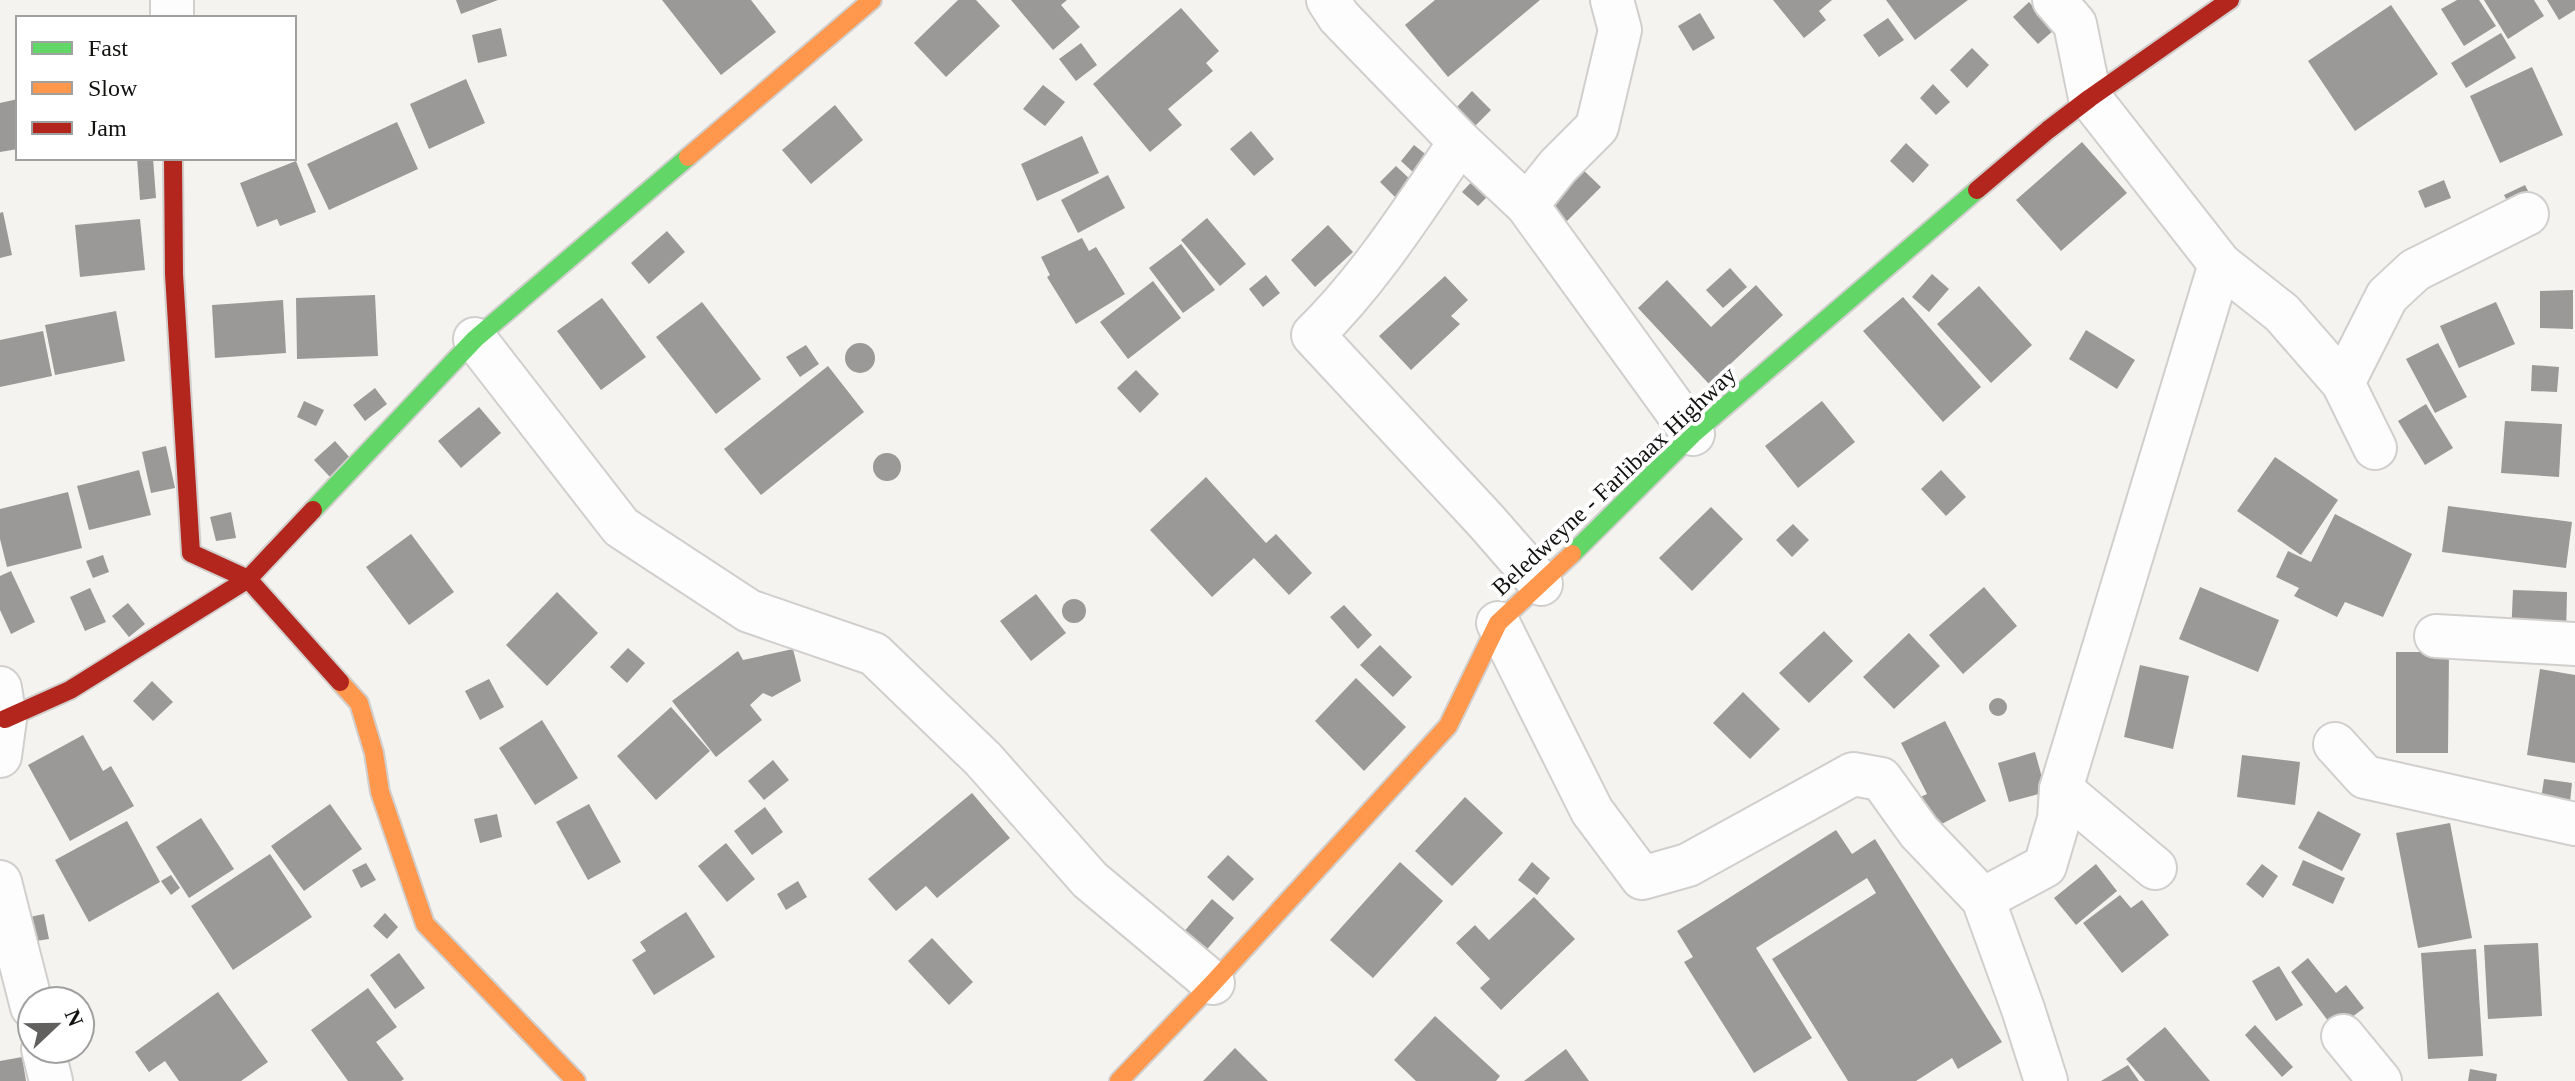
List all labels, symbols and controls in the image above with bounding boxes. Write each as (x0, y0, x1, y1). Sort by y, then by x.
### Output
legend (16, 16, 296, 160)
text: Fast (88, 35, 128, 61)
text: Slow (88, 75, 138, 101)
text: Jam (88, 115, 127, 141)
street label: Beledweyne - Farlibaax Highway (1487, 361, 1741, 601)
north arrow (16, 985, 96, 1065)
text: N (60, 1006, 89, 1030)

